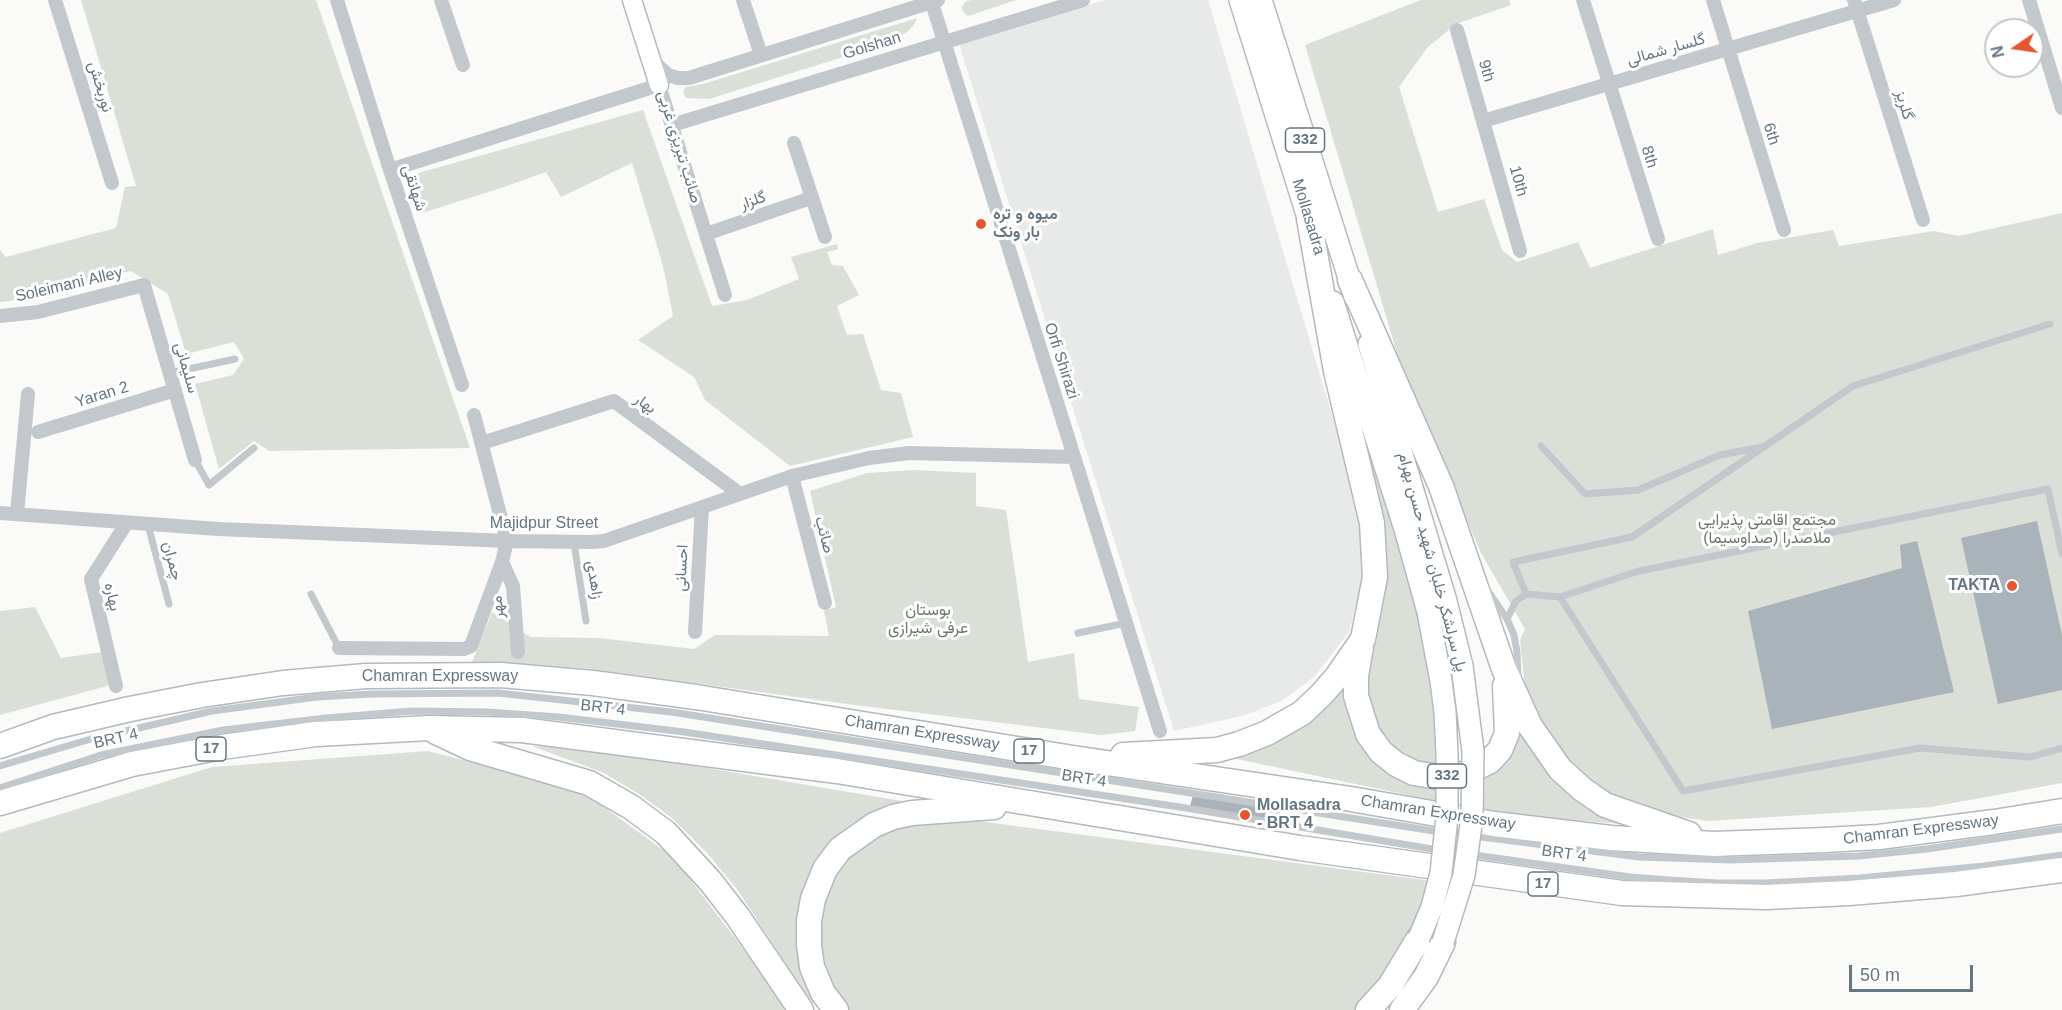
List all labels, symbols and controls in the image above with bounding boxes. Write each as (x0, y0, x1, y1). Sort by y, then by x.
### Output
north arrow (1984, 18, 2044, 78)
street label: Golshan (841, 28, 903, 64)
street label: گلسار شمالی (1625, 30, 1707, 70)
text: N (1988, 44, 2008, 59)
street label: 9th (1474, 58, 1498, 84)
street label: نوربخش (83, 59, 117, 115)
street label: صائب تبریزی غربی (653, 88, 705, 206)
street label: گلریز (1890, 88, 1918, 122)
street label: 6th (1759, 121, 1783, 147)
road number: 332 (1286, 128, 1324, 152)
street label: 8th (1637, 144, 1661, 170)
street label: شهانقی (398, 162, 430, 214)
street label: 10th (1504, 163, 1532, 199)
street label: Mollasadra (1287, 177, 1329, 257)
street label: گلزار (737, 188, 769, 214)
place label: میوه و تره بار ونک (993, 205, 1058, 243)
marker: میوه و تره بار ونک (974, 217, 988, 231)
street label: Soleimani Alley (14, 263, 124, 307)
street label: Orfi Shirazi (1040, 320, 1082, 402)
street label: سلیمانی (170, 340, 202, 396)
street label: Yaran 2 (73, 378, 131, 412)
street label: بهار (630, 390, 660, 418)
street label: پل سرلشکر خلبان شهید حسن بهرام (1393, 450, 1471, 674)
park label: مجتمع اقامتی پذیرایی ملاصدرا (صداوسیما) (1698, 511, 1836, 549)
street label: Majidpur Street (490, 514, 598, 534)
street label: صائب (810, 514, 838, 556)
street label: چمران (158, 539, 186, 583)
street label: احسانی (671, 544, 693, 592)
street label: زاهدی (581, 559, 607, 601)
place label: TAKTA (1948, 576, 2000, 596)
marker: TAKTA (2005, 579, 2019, 593)
street label: بهاره (99, 581, 125, 613)
street label: مهر (487, 595, 509, 619)
park label: بوستان عرفی شیرازی (888, 601, 968, 639)
street label: Chamran Expressway (362, 667, 518, 687)
street label: BRT 4 (579, 696, 627, 720)
street label: Chamran Expressway (843, 711, 1001, 755)
street label: BRT 4 (92, 725, 140, 753)
road number: 17 (196, 737, 226, 761)
road number: 17 (1014, 739, 1044, 763)
road number: 332 (1428, 764, 1466, 788)
street label: BRT 4 (1060, 766, 1108, 792)
street label: Chamran Expressway (1359, 791, 1517, 835)
place label: Mollasadra - BRT 4 (1257, 796, 1341, 834)
marker: Mollasadra - BRT 4 (1238, 808, 1252, 822)
street label: Chamran Expressway (1842, 811, 2000, 849)
street label: BRT 4 (1540, 841, 1588, 867)
road number: 17 (1528, 872, 1558, 896)
scale bar (1852, 953, 1976, 991)
text: 50 m (1860, 965, 1900, 985)

